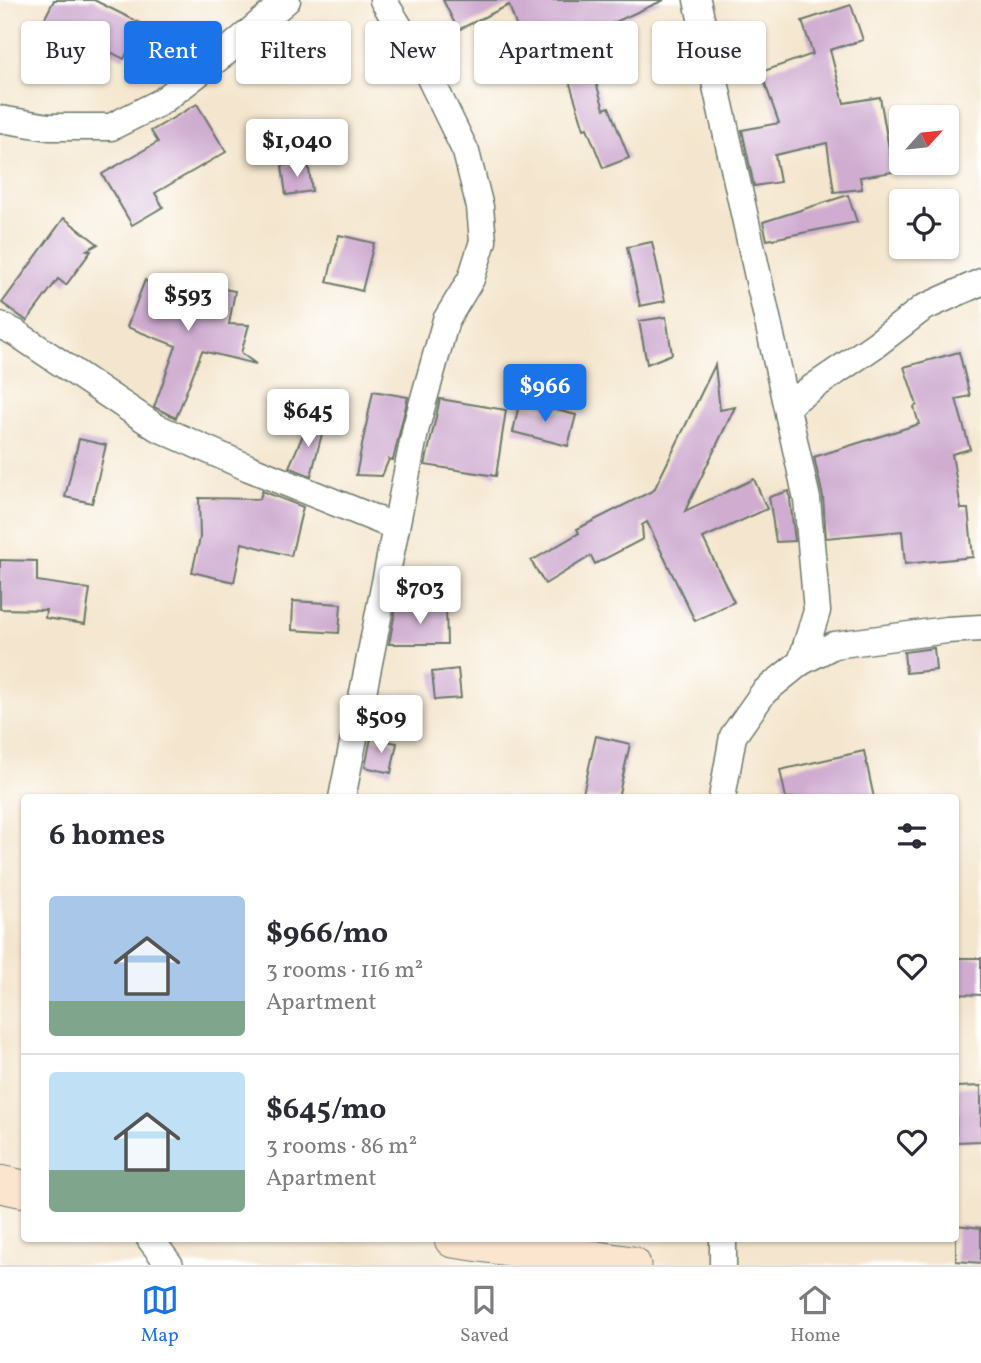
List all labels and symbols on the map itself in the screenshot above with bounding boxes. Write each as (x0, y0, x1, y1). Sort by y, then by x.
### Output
north arrow (889, 105, 959, 175)
pin: $1,040 (240, 120, 354, 179)
pin: $593 (147, 274, 229, 333)
pin: $966 (504, 364, 586, 424)
pin: $645 (267, 390, 349, 449)
pin: $703 (379, 566, 461, 626)
pin: $509 (340, 696, 422, 755)

